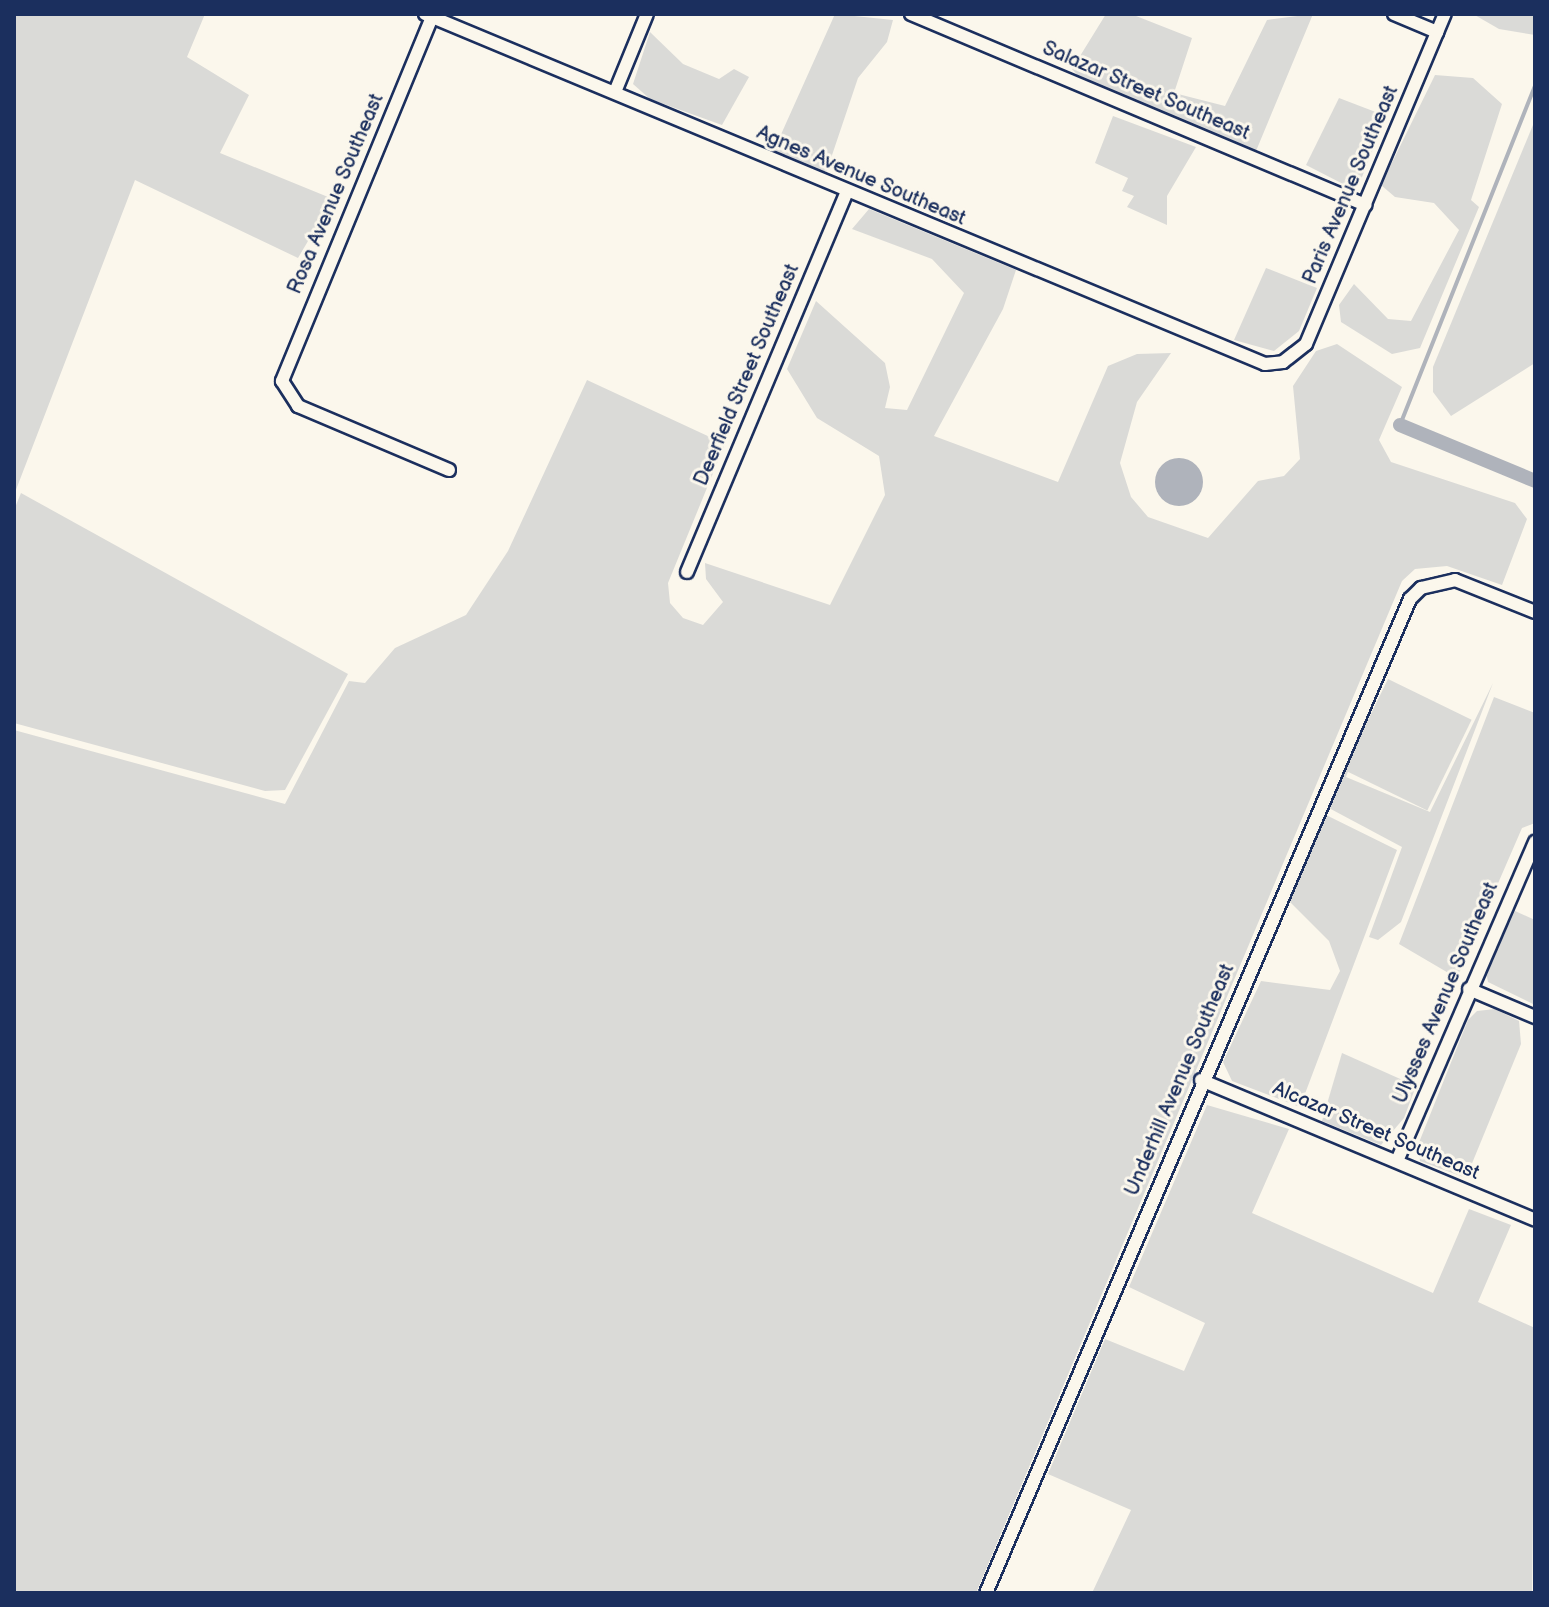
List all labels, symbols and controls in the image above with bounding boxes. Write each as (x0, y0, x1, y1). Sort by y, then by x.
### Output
street label: Salazar Street Southeast (1038, 36, 1254, 146)
street label: Paris Avenue Southeast (1298, 82, 1404, 288)
street label: Rosa Avenue Southeast (283, 90, 389, 298)
street label: Agnes Avenue Southeast (753, 121, 969, 231)
street label: Deerfield Street Southeast (689, 260, 805, 490)
street label: Ulysses Avenue Southeast (1388, 879, 1504, 1107)
street label: Underhill Avenue Southeast (1120, 960, 1240, 1200)
street label: Alcazar Street Southeast (1269, 1076, 1483, 1186)

